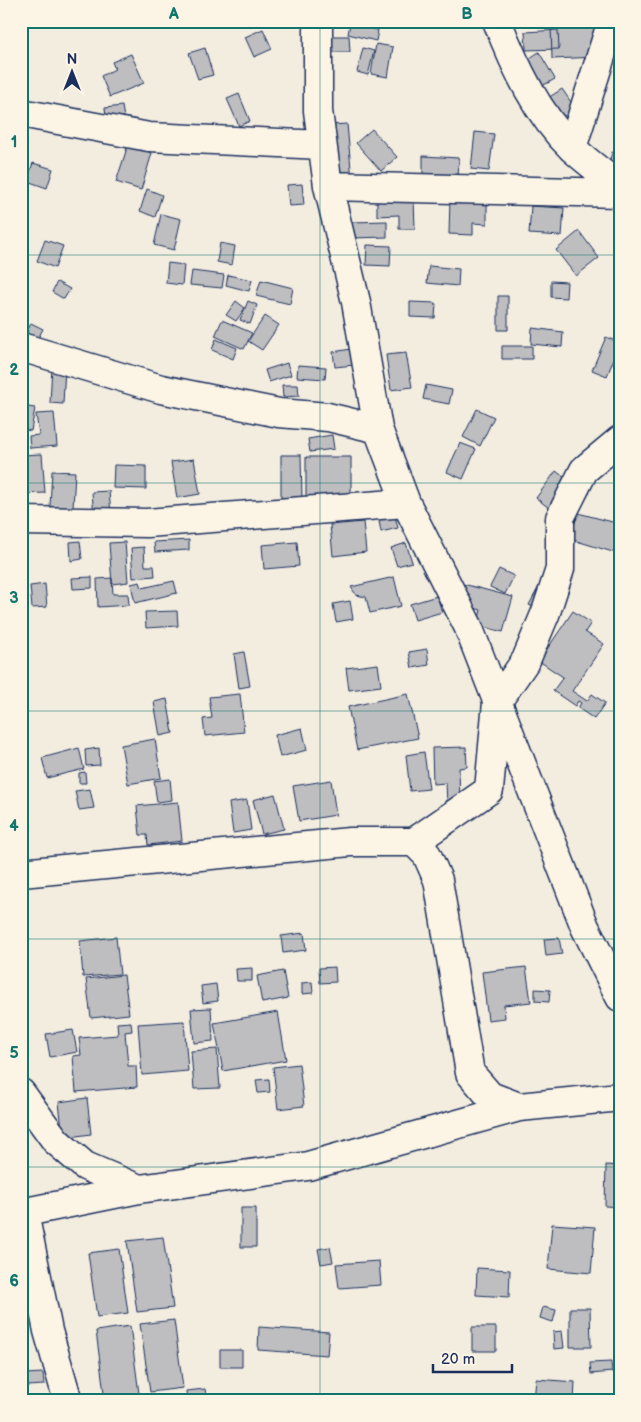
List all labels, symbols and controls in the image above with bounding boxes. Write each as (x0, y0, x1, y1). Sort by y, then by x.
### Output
text: A (168, 5, 179, 24)
text: B (461, 5, 473, 24)
north arrow (48, 48, 98, 98)
text: N (67, 51, 77, 68)
text: 1 (11, 133, 17, 152)
text: 2 (9, 361, 19, 380)
text: 3 (9, 589, 19, 608)
text: 4 (9, 817, 19, 836)
text: 5 (9, 1044, 19, 1063)
text: 6 (9, 1272, 19, 1291)
scale bar (433, 1342, 512, 1374)
text: 20 m (441, 1350, 475, 1369)

